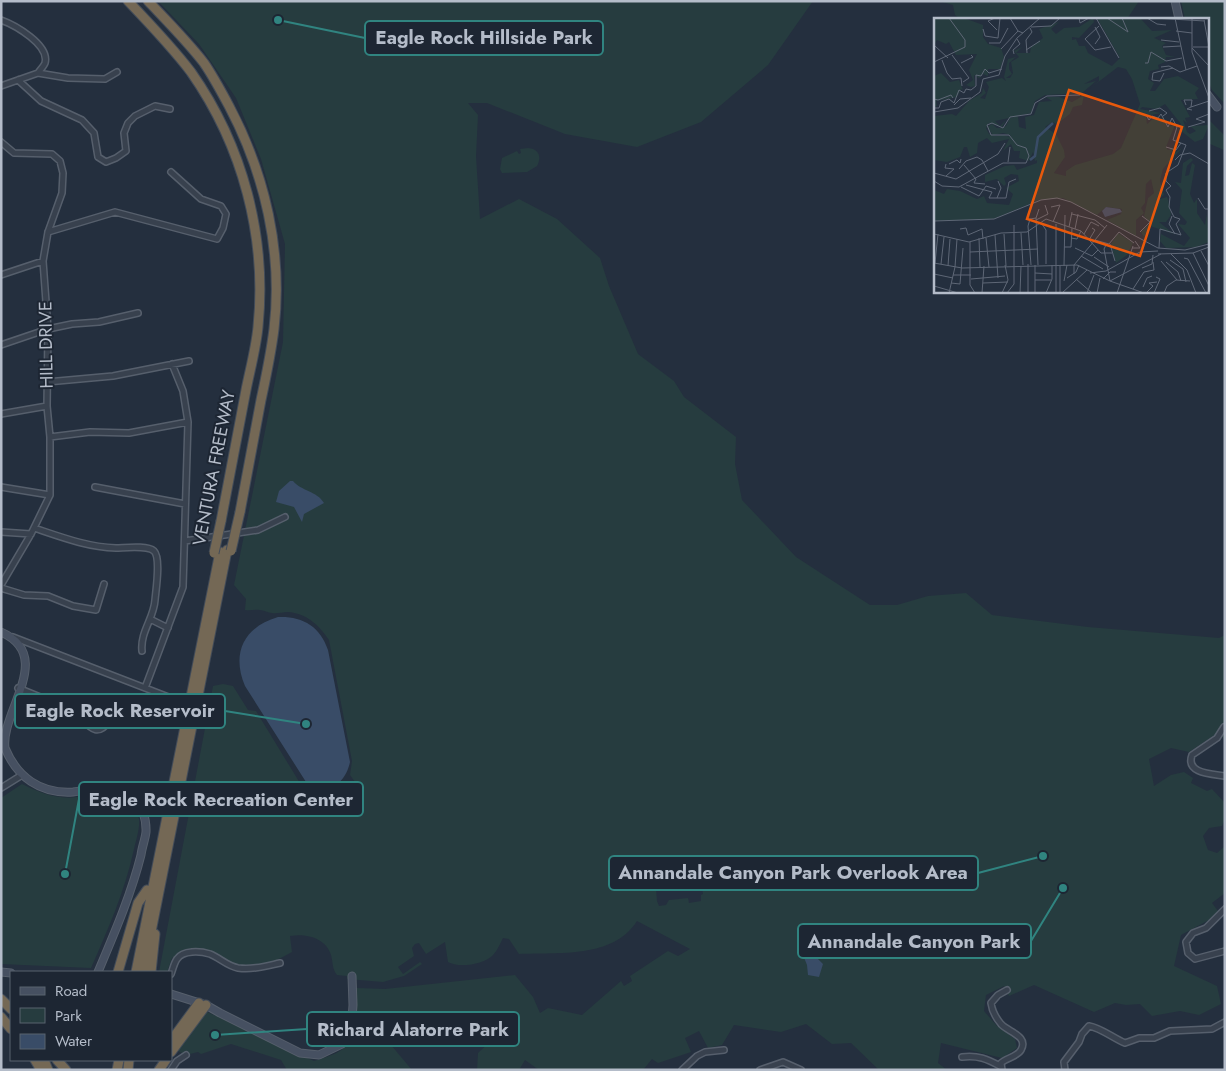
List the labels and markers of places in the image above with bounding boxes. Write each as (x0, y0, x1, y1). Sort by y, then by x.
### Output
callout: Eagle Rock Hillside Park (365, 21, 603, 55)
callout: Eagle Rock Reservoir (15, 694, 225, 728)
callout: Eagle Rock Recreation Center (79, 782, 363, 816)
callout: Annandale Canyon Park Overlook Area (609, 856, 978, 890)
callout: Annandale Canyon Park (798, 924, 1031, 958)
callout: Richard Alatorre Park (307, 1012, 519, 1046)

